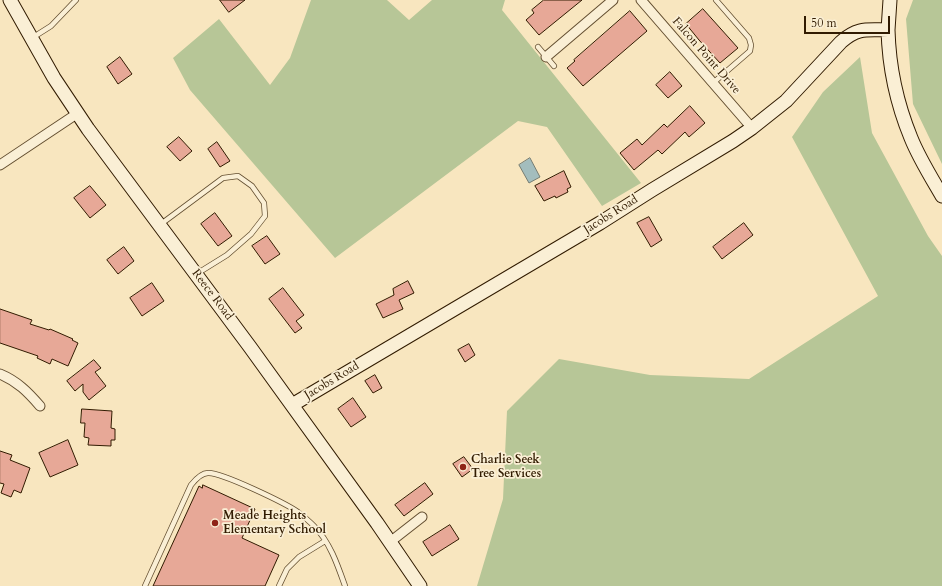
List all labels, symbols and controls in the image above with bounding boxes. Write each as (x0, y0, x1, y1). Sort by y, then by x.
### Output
scale bar (806, 8, 892, 34)
street label: Falcon Point Drive (669, 15, 743, 97)
text: 50 m (811, 15, 837, 31)
street label: Jacobs Road (581, 193, 641, 237)
street label: Reece Road (188, 267, 236, 323)
street label: Jacobs Road (302, 359, 362, 403)
place label: Charlie Seek Tree Services (471, 453, 541, 481)
marker: Charlie Seek Tree Services (458, 462, 468, 472)
place label: Meade Heights Elementary School (223, 509, 326, 537)
marker: Meade Heights Elementary School (210, 518, 220, 528)

